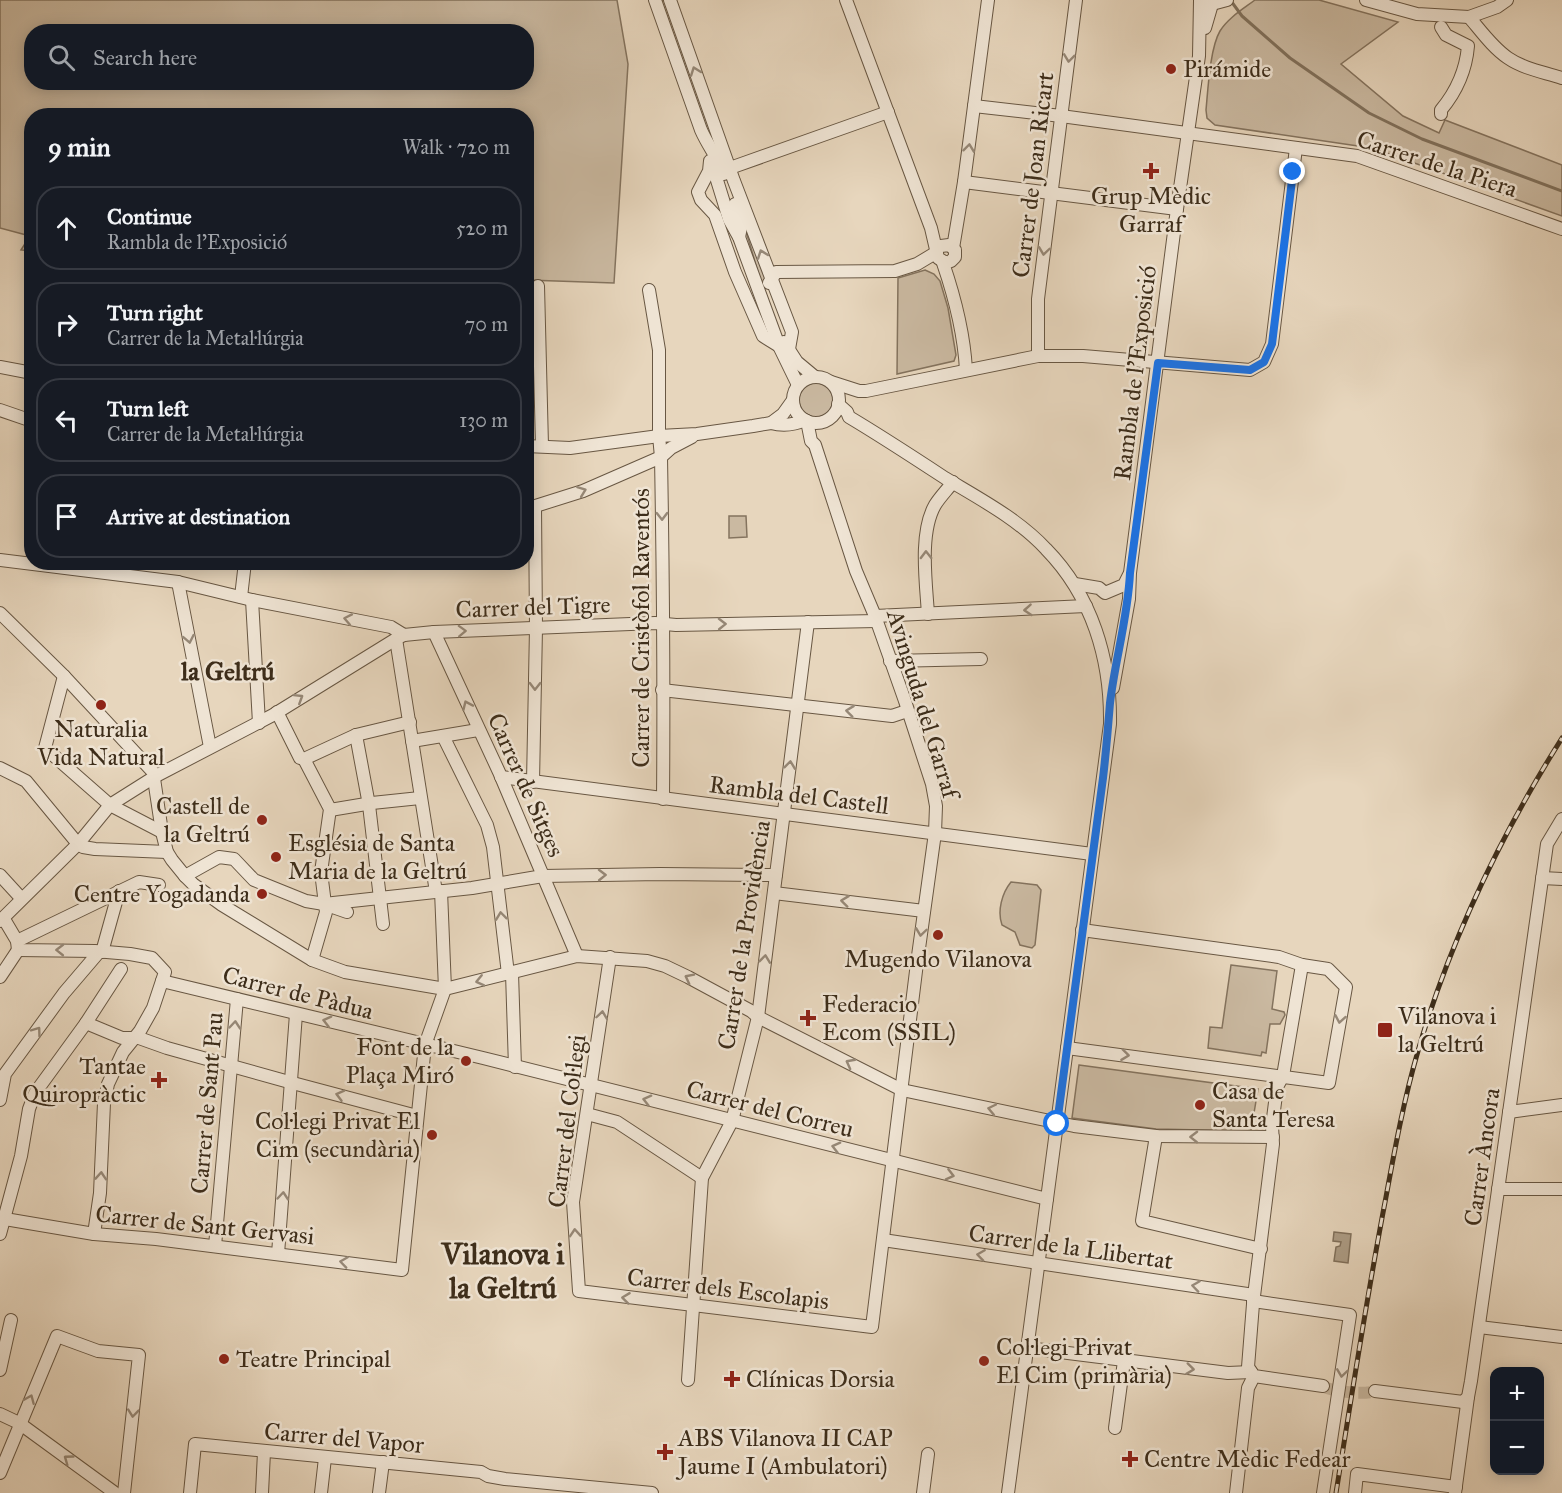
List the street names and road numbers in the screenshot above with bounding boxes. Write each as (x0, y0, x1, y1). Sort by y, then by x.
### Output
street label: Carrer de Joan Ricart (1006, 70, 1061, 279)
street label: Carrer de la Piera (1353, 124, 1522, 204)
street label: Rambla de l'Exposició (1107, 264, 1163, 482)
street label: Carrer de Cristòfol Raventós (626, 488, 656, 768)
street label: Carrer del Tigre (455, 589, 611, 625)
street label: Avinguda del Garraf (880, 605, 967, 806)
street label: Carrer de Sitges (481, 708, 571, 862)
street label: Rambla del Castell (707, 769, 891, 821)
street label: Carrer de la Providència (711, 817, 777, 1052)
street label: Carrer de Pàdua (219, 960, 377, 1026)
street label: Carrer de Sant Pau (184, 1011, 230, 1195)
street label: Carrer del Col·legi (541, 1032, 593, 1209)
street label: Carrer del Correu (683, 1074, 857, 1144)
street label: Carrer Àncora (1457, 1085, 1507, 1228)
street label: Carrer de Sant Gervasi (94, 1199, 316, 1251)
street label: Carrer de la Llibertat (967, 1218, 1176, 1276)
street label: Carrer dels Escolapis (625, 1262, 831, 1316)
street label: Carrer del Vapor (263, 1416, 425, 1460)

